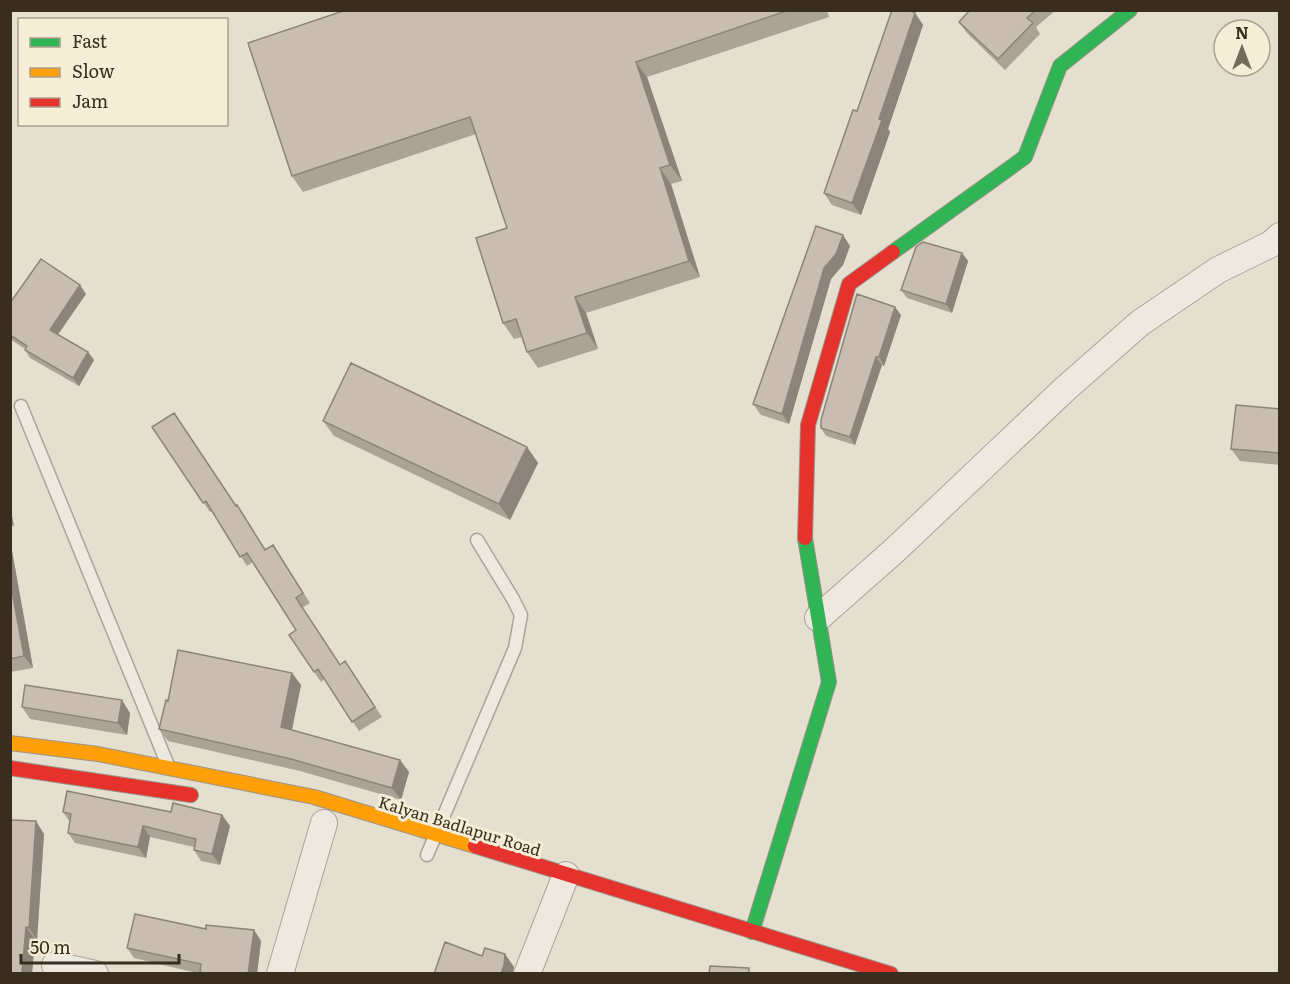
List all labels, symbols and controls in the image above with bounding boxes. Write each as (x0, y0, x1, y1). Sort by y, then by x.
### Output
legend (18, 18, 228, 126)
north arrow (1212, 18, 1272, 78)
text: N (1235, 20, 1249, 44)
text: Fast (72, 27, 108, 54)
text: Slow (72, 57, 115, 84)
text: Jam (72, 87, 108, 114)
street label: Kalyan Badlapur Road (376, 789, 544, 861)
scale bar (21, 927, 178, 965)
text: 50 m (30, 933, 71, 960)

